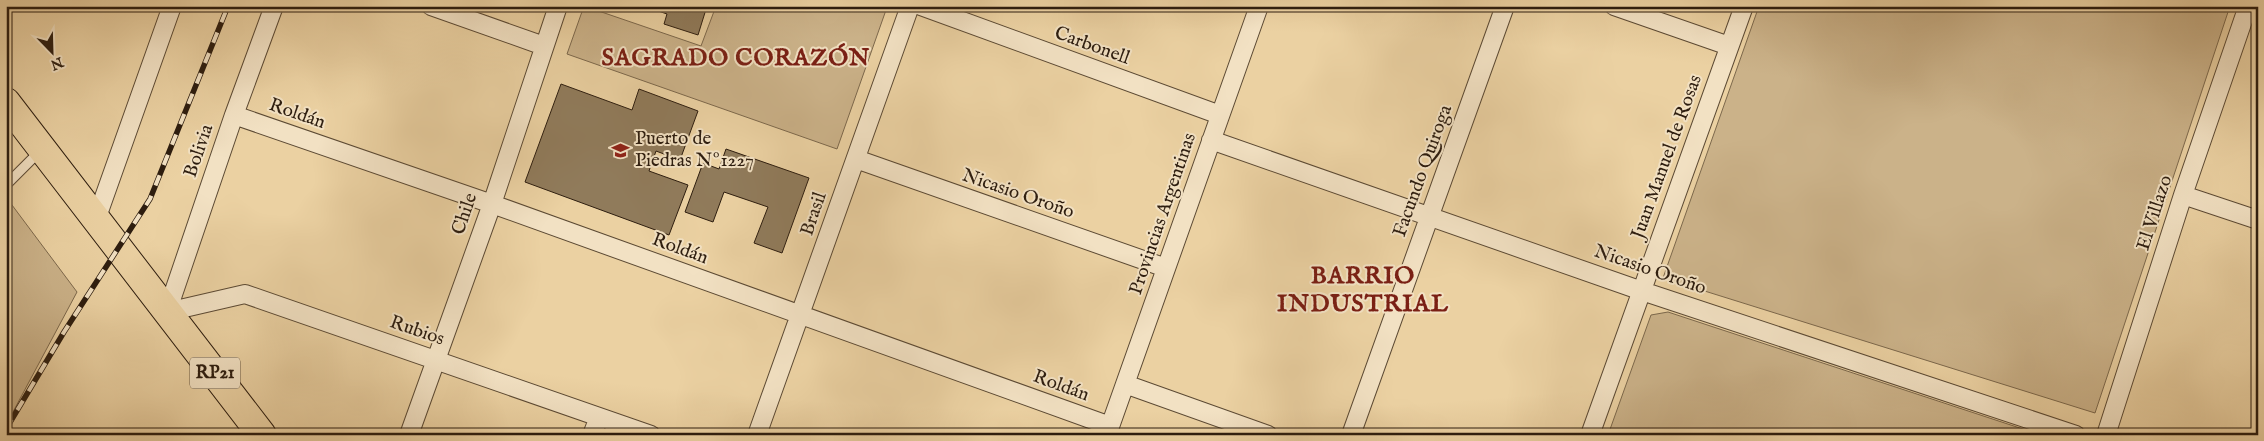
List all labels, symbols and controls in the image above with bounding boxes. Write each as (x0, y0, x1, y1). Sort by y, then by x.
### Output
street label: Carbonell (1051, 21, 1134, 71)
north arrow (28, 28, 78, 78)
district label: SAGRADO CORAZÓN (601, 43, 871, 74)
text: N (48, 52, 67, 74)
street label: Juan Manuel de Rosas (1625, 72, 1708, 244)
street label: Roldán (266, 93, 328, 135)
street label: Facundo Quiroga (1388, 101, 1458, 240)
street label: Bolivia (179, 121, 219, 181)
place label: Puerto de Piedras Nº1227 (635, 127, 754, 173)
street label: Provincias Argentinas (1124, 130, 1202, 298)
school or university icon: Puerto de Piedras Nº1227 (611, 140, 631, 160)
street label: Nicasio Oroño (959, 164, 1077, 224)
street label: El Villazo (2132, 172, 2178, 254)
street label: Brasil (795, 188, 833, 239)
street label: Chile (447, 190, 483, 238)
street label: Roldán (649, 228, 711, 270)
street label: Nicasio Oroño (1591, 240, 1709, 300)
district label: BARRIO INDUSTRIAL (1277, 261, 1449, 320)
street label: Rubios (387, 311, 447, 351)
road number: RP21 (190, 358, 240, 388)
street label: Roldán (1030, 365, 1092, 407)

